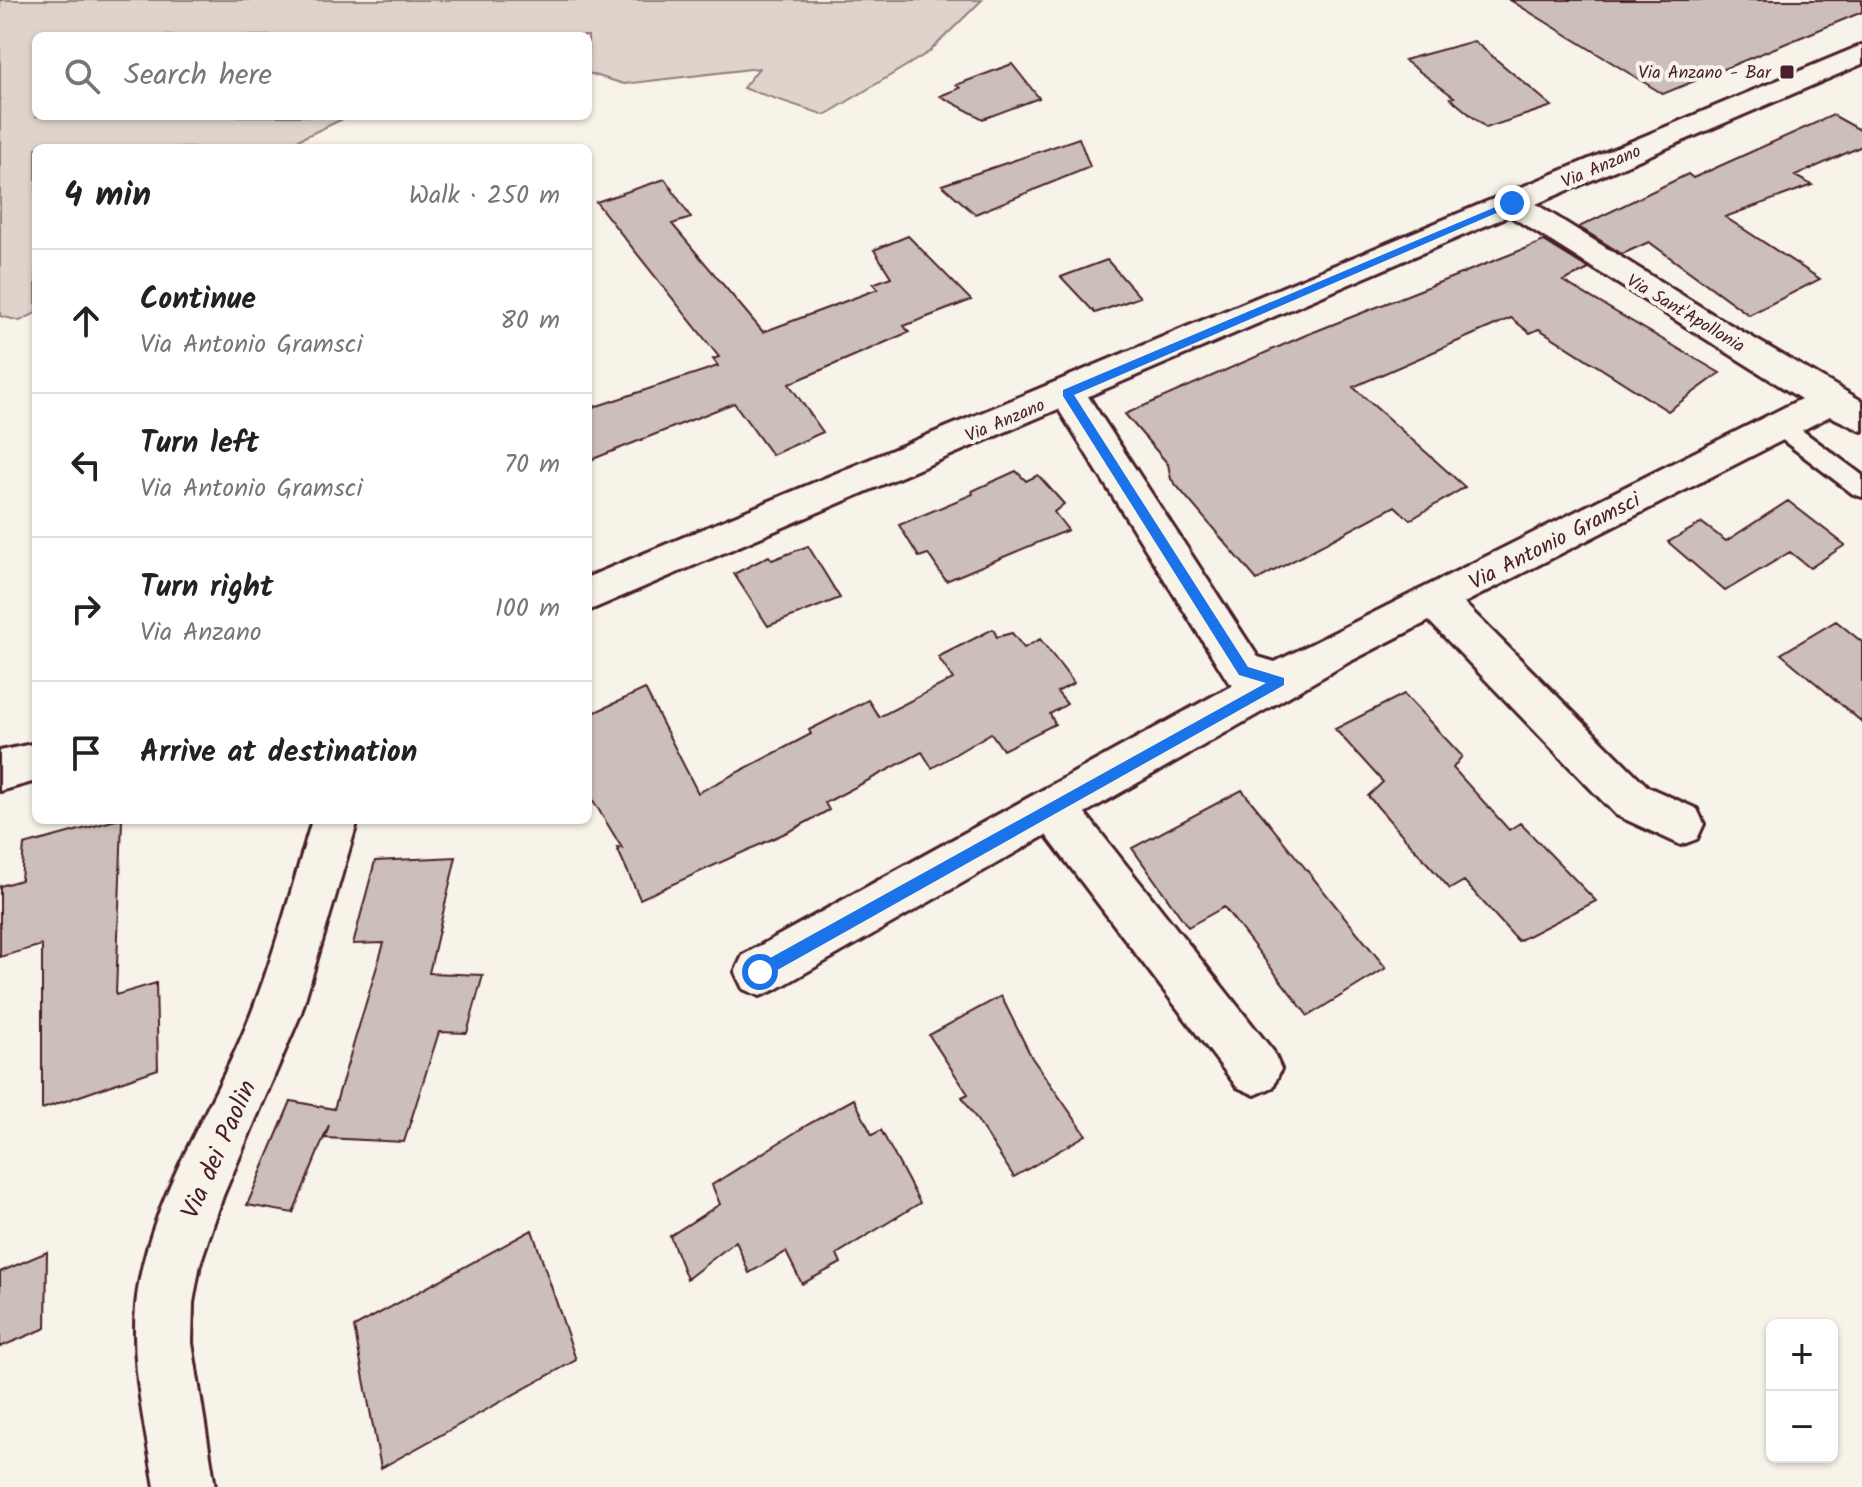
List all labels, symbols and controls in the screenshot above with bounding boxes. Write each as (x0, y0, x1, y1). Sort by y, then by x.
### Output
search box (32, 32, 592, 120)
text: Search here (124, 52, 272, 100)
icon: search (60, 54, 104, 98)
place label: Via Anzano - Bar (1638, 59, 1772, 88)
marker: Via Anzano - Bar (1778, 63, 1796, 81)
street label: Via Anzano (1557, 138, 1646, 197)
text: 4 min (64, 169, 151, 223)
text: Walk · 250 m (409, 175, 560, 217)
route end (1494, 185, 1530, 221)
street label: Via Sant'Apollonia (1620, 267, 1750, 361)
text: Continue (140, 276, 256, 324)
icon: ahead (64, 299, 108, 343)
text: 80 m (500, 300, 560, 342)
text: Via Antonio Gramsci (140, 324, 363, 366)
street label: Via Anzano (961, 392, 1050, 451)
text: Turn left (140, 420, 259, 468)
icon: left (64, 443, 108, 487)
text: 70 m (504, 444, 560, 486)
text: Via Antonio Gramsci (140, 468, 363, 510)
street label: Via Antonio Gramsci (1463, 484, 1648, 601)
text: Turn right (140, 564, 273, 612)
icon: right (64, 587, 108, 631)
text: 100 m (495, 588, 560, 630)
text: Via Anzano (140, 612, 262, 654)
text: Arrive at destination (140, 729, 417, 777)
icon: arrive (64, 731, 108, 775)
route start (742, 954, 778, 990)
street label: Via dei Paolin (170, 1073, 269, 1226)
map controls (1766, 1319, 1838, 1463)
button: + (1766, 1319, 1838, 1391)
button: − (1766, 1391, 1838, 1463)

